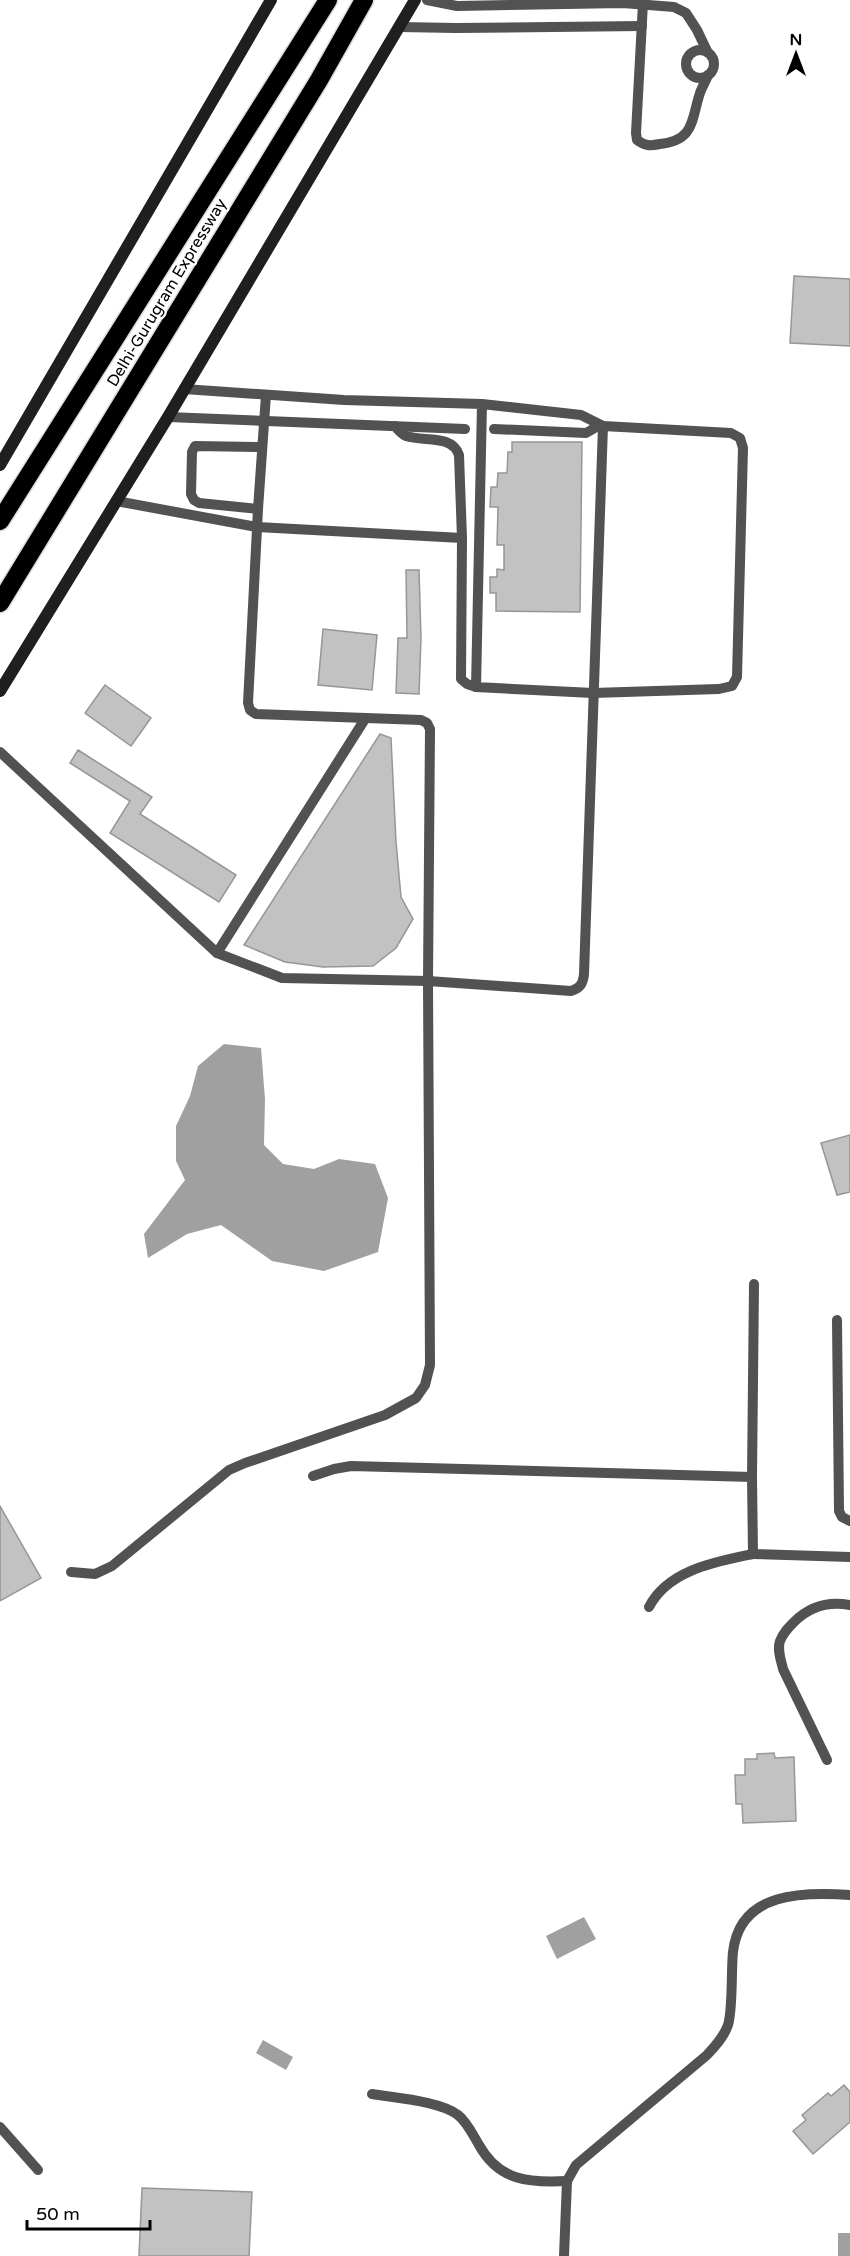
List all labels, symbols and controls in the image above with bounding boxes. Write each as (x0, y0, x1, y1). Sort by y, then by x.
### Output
north arrow (766, 24, 826, 84)
text: N (790, 30, 802, 50)
street label: Delhi-Gurugram Expressway (103, 194, 231, 390)
scale bar (27, 2193, 150, 2231)
text: 50 m (36, 2203, 80, 2225)

